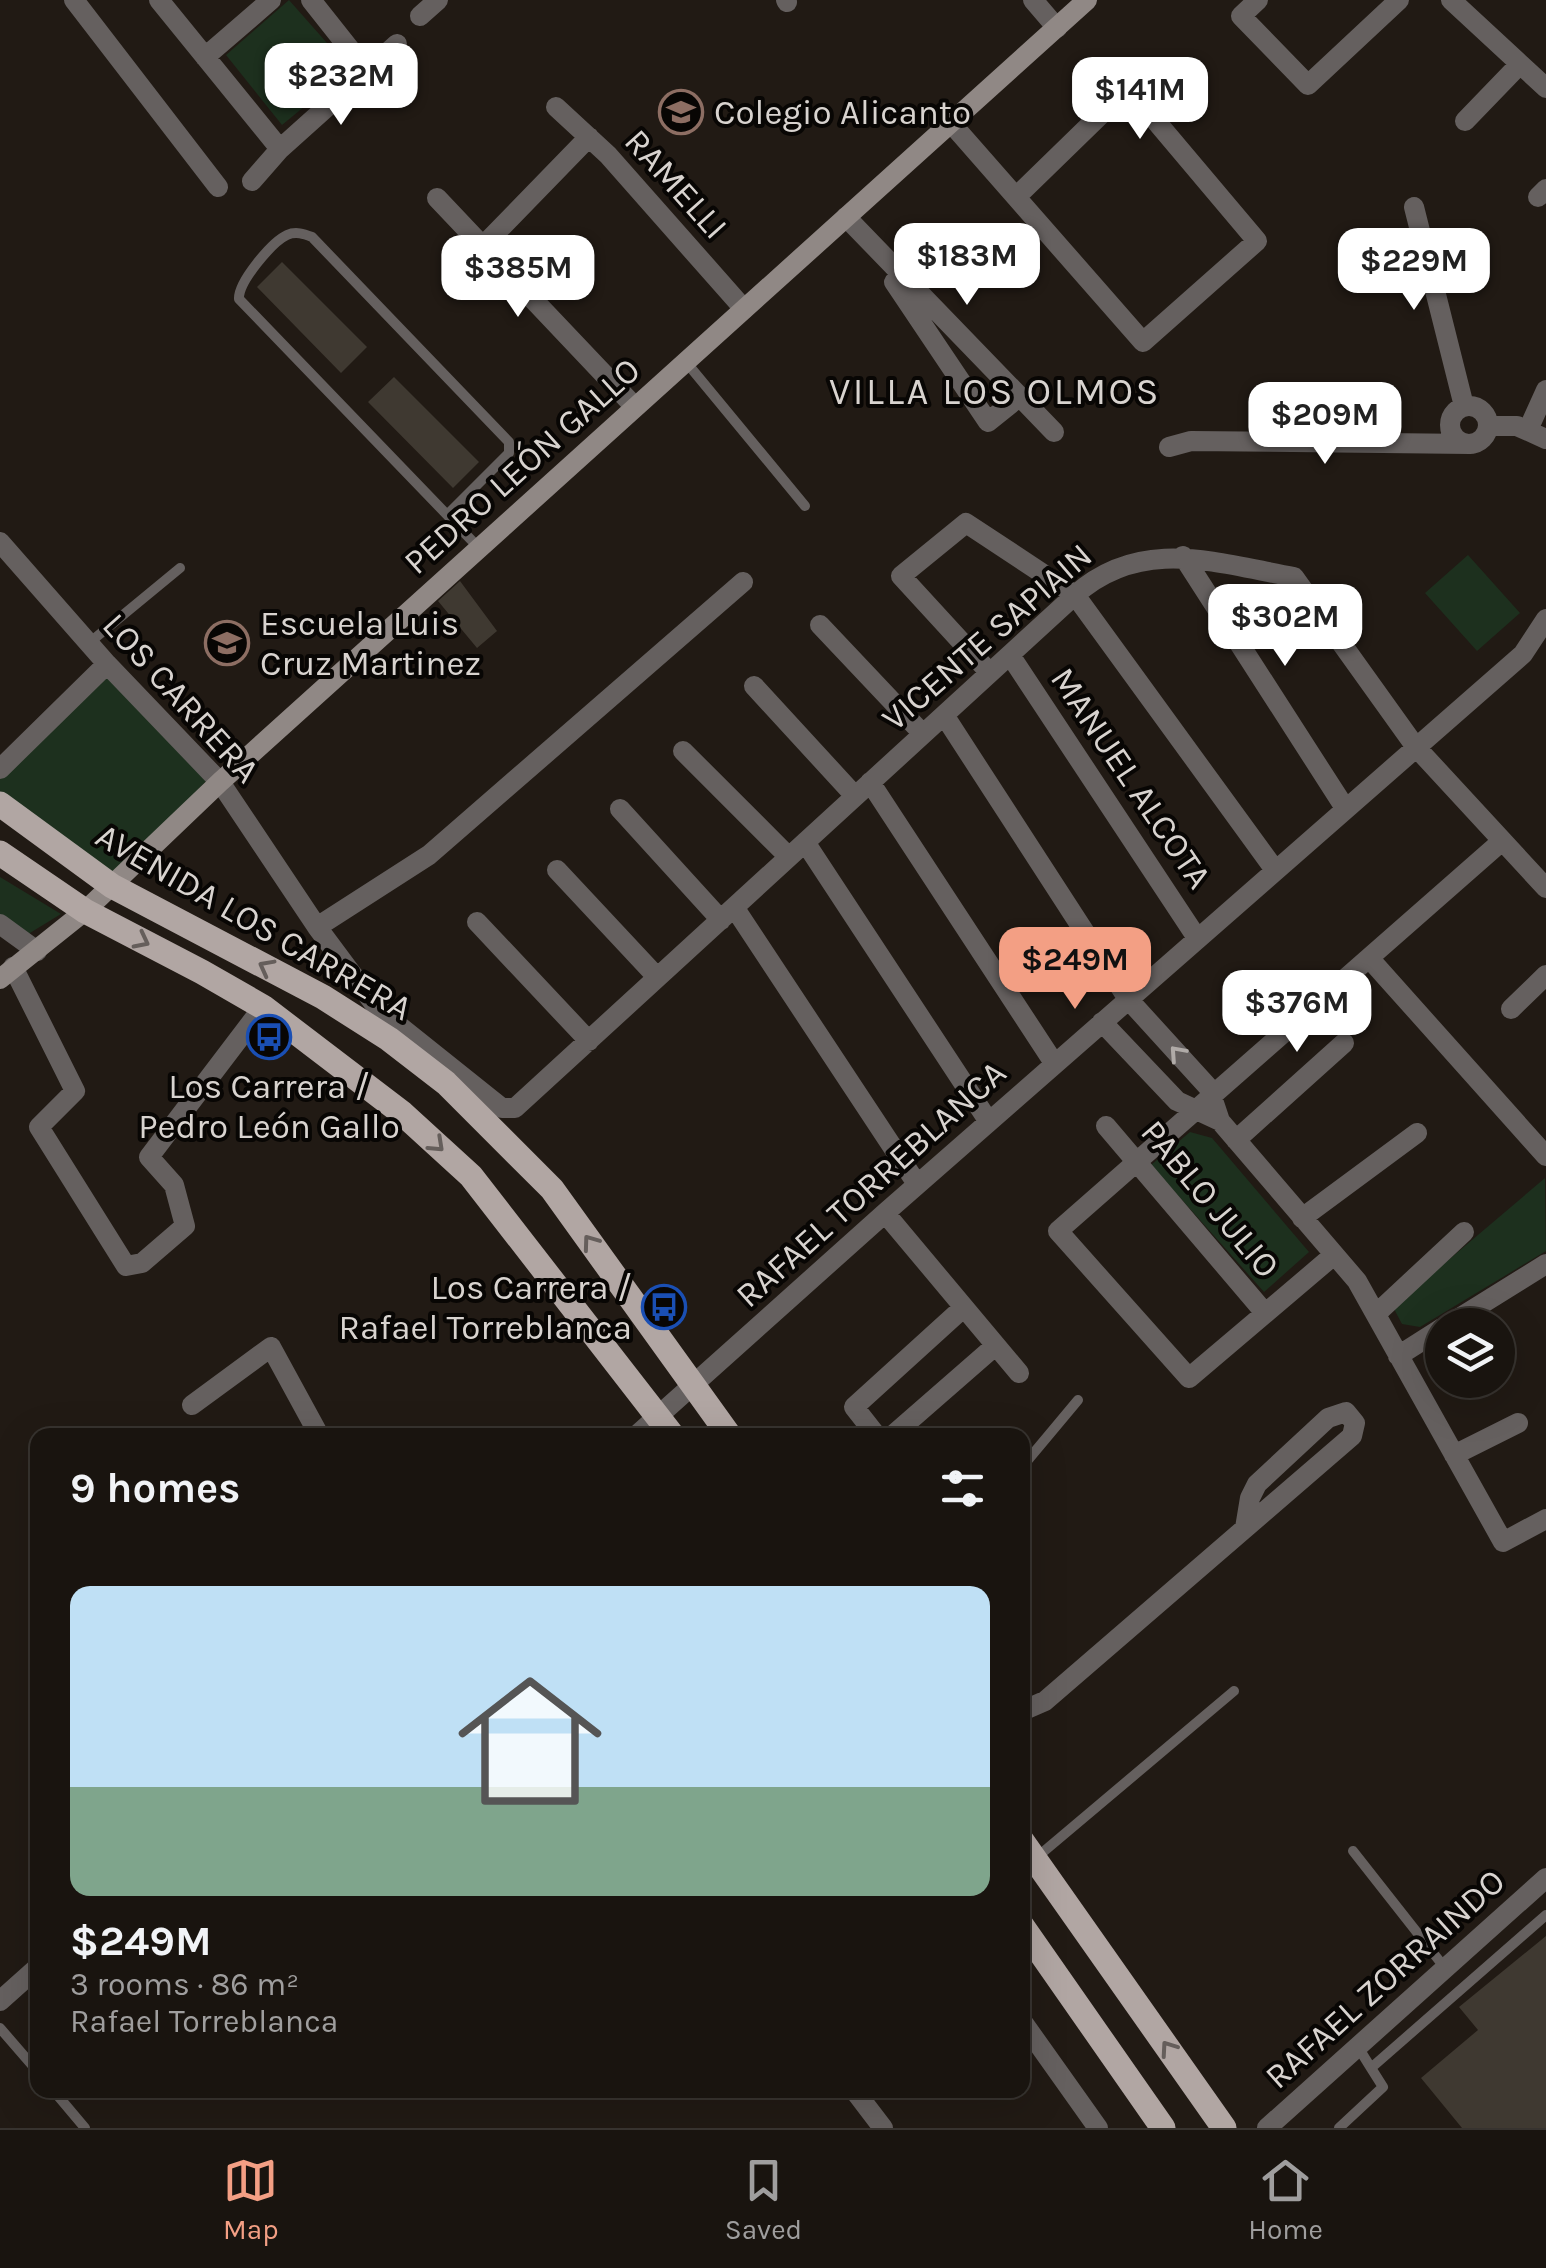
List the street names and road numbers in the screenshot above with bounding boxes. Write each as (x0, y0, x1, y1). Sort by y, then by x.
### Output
street label: RAMELLI (616, 121, 736, 247)
street label: PEDRO LEÓN GALLO (396, 349, 648, 583)
street label: VICENTE SAPIAIN (874, 535, 1100, 739)
street label: LOS CARRERA (94, 605, 268, 791)
street label: MANUEL ALCOTA (1042, 660, 1220, 896)
street label: AVENIDA LOS CARRERA (89, 815, 419, 1029)
street label: RAFAEL TORREBLANCA (728, 1052, 1014, 1316)
street label: PABLO JULIO (1132, 1112, 1288, 1286)
street label: RAFAEL ZORRAINDO (1257, 1861, 1513, 2097)

